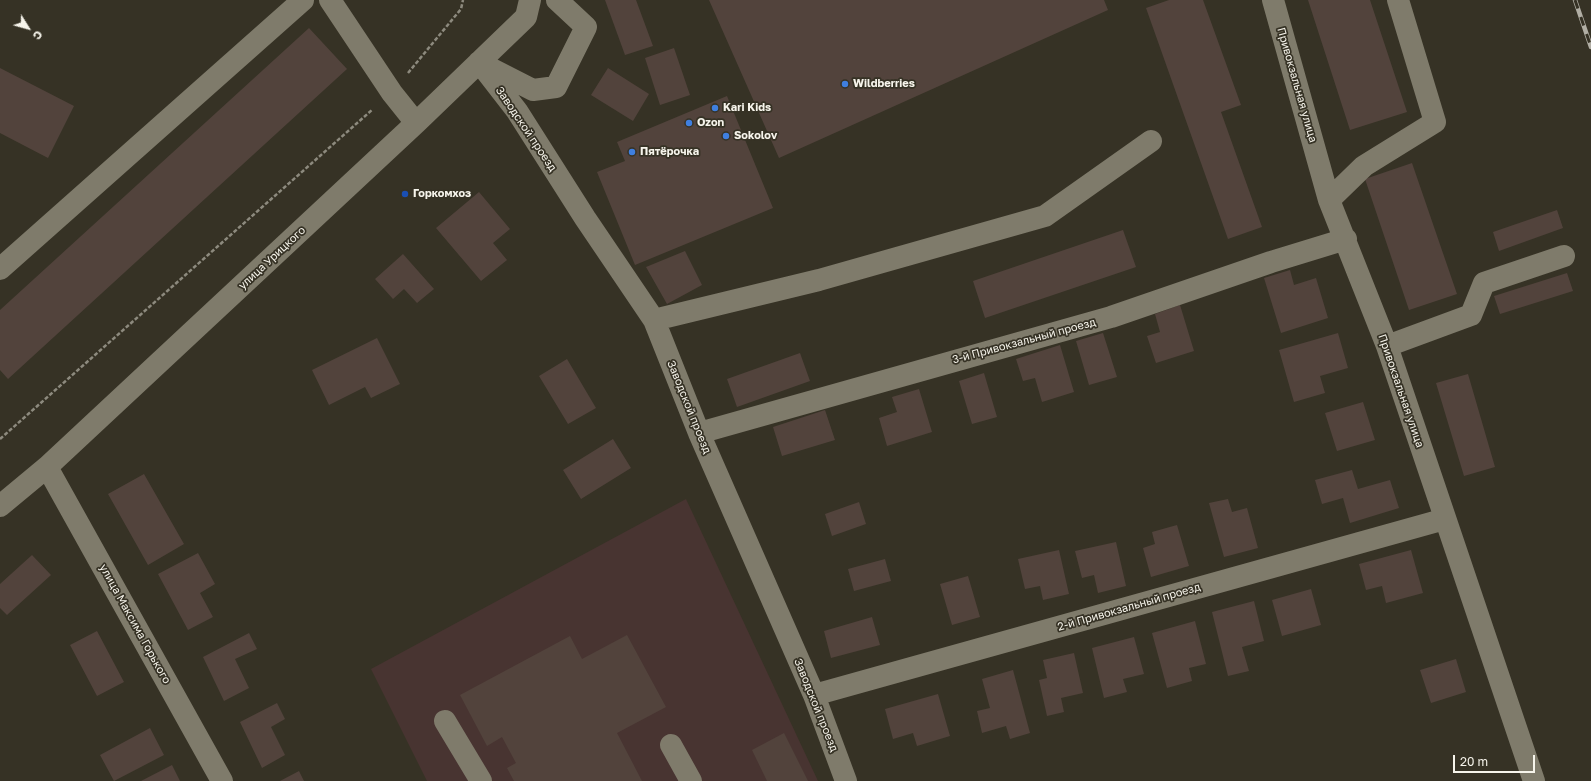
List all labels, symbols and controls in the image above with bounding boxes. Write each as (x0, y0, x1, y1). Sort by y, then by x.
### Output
north arrow (8, 8, 48, 48)
street label: Привокзальная улица (1274, 26, 1320, 144)
text: С (30, 28, 46, 43)
place label: Wildberries (853, 77, 915, 91)
marker: Wildberries (840, 79, 850, 89)
street label: Заводской проезд (493, 84, 559, 174)
place label: Kari Kids (723, 101, 771, 115)
marker: Kari Kids (710, 103, 720, 113)
place label: Ozon (697, 116, 724, 130)
marker: Ozon (684, 118, 694, 128)
place label: Sokolov (734, 129, 777, 143)
marker: Sokolov (721, 131, 731, 141)
place label: Пятёрочка (640, 145, 699, 159)
marker: Пятёрочка (627, 147, 637, 157)
place label: Горкомхоз (413, 187, 471, 201)
marker: Горкомхоз (400, 189, 410, 199)
street label: улица Урицкого (236, 224, 308, 292)
street label: 3-й Привокзальный проезд (951, 315, 1097, 367)
street label: Привокзальная улица (1375, 333, 1427, 449)
street label: Заводской проезд (664, 358, 714, 456)
street label: улица Максима Горького (97, 562, 173, 686)
street label: 2-й Привокзальный проезд (1056, 580, 1202, 634)
street label: Заводской проезд (791, 656, 841, 754)
scale bar (1455, 747, 1537, 773)
text: 20 m (1460, 754, 1488, 769)

